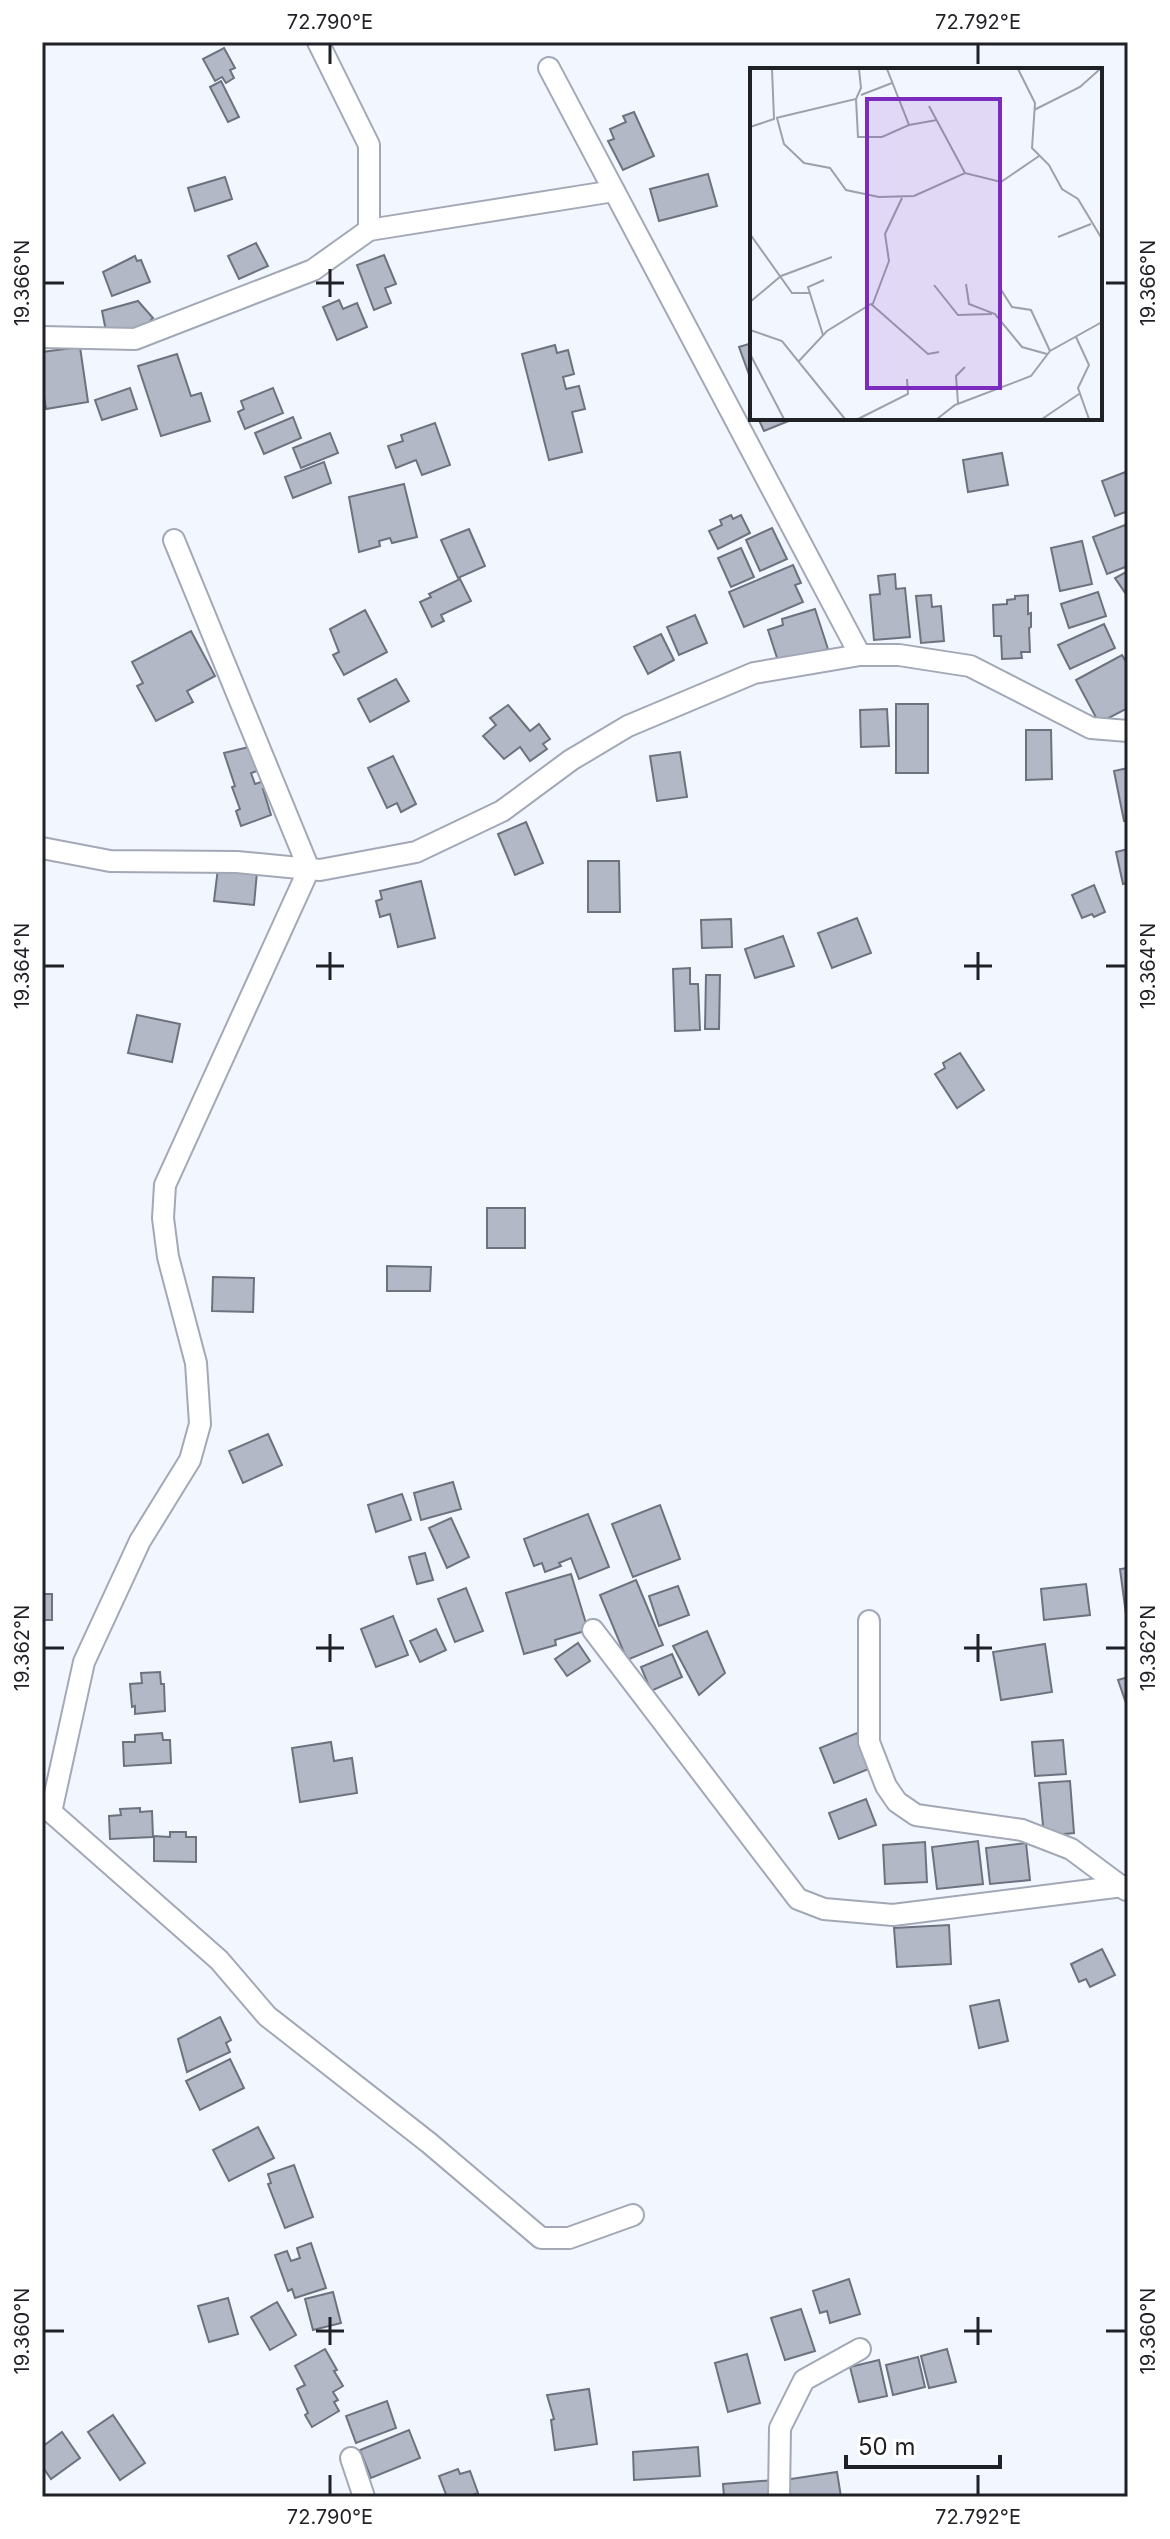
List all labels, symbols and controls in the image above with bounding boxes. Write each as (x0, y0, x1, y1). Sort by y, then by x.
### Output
text: 72.790°E (287, 10, 373, 34)
text: 72.792°E (935, 10, 1021, 34)
inset map (750, 68, 1102, 420)
text: 19.366°N (10, 240, 34, 326)
text: 19.366°N (1136, 240, 1160, 326)
text: 19.364°N (10, 923, 34, 1009)
text: 19.364°N (1136, 923, 1160, 1009)
text: 19.362°N (10, 1605, 34, 1691)
text: 19.362°N (1136, 1605, 1160, 1691)
text: 19.360°N (10, 2288, 34, 2374)
text: 19.360°N (1136, 2288, 1160, 2374)
scale bar (846, 2419, 1000, 2469)
text: 50 m (858, 2432, 916, 2461)
text: 72.790°E (287, 2505, 373, 2529)
text: 72.792°E (935, 2505, 1021, 2529)

